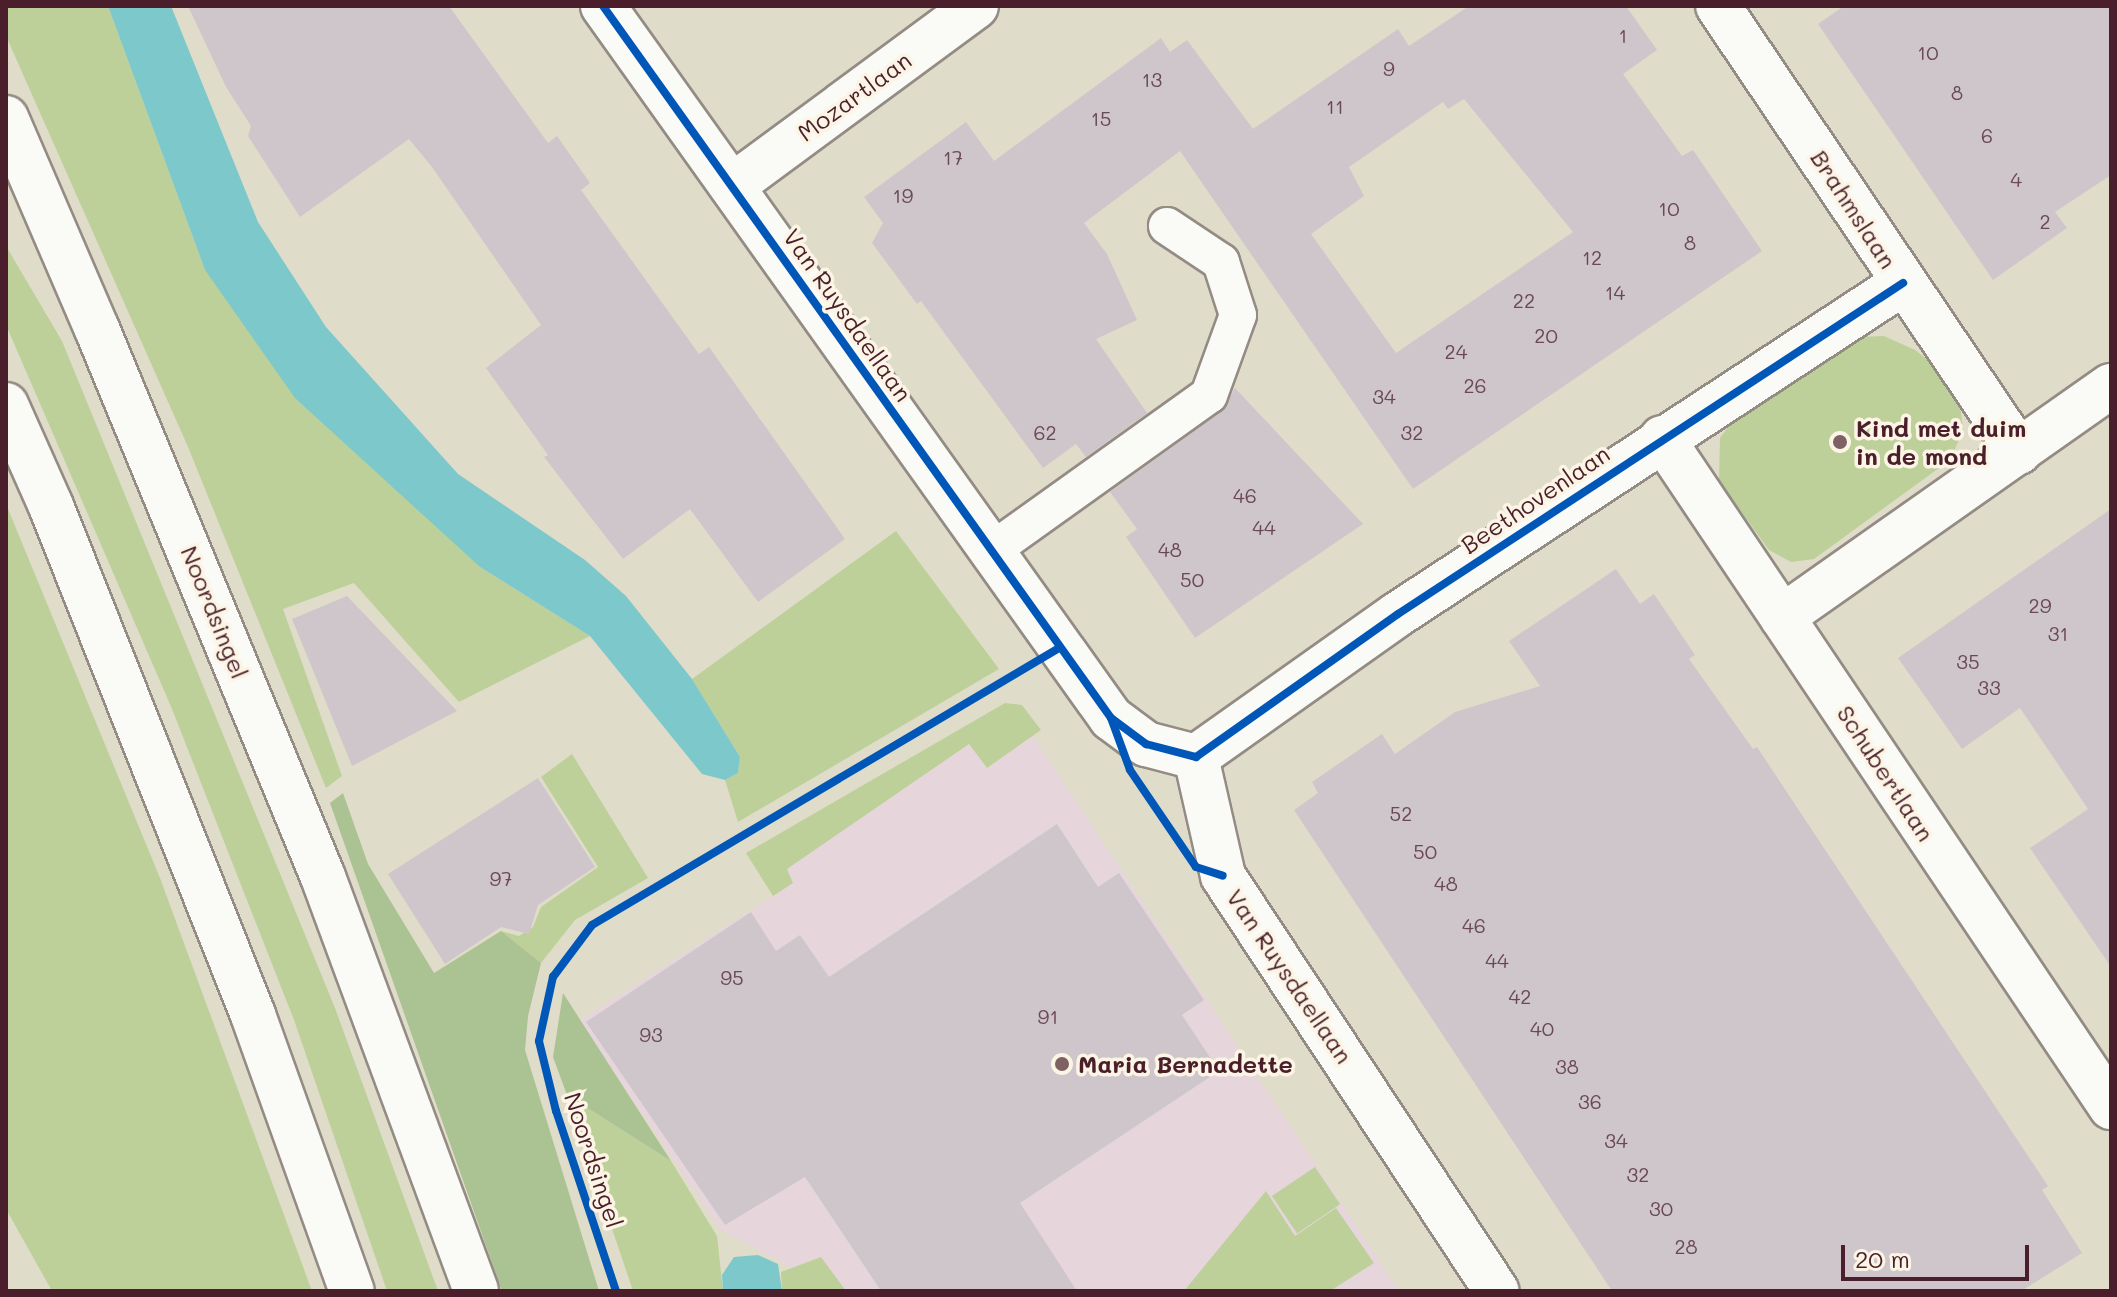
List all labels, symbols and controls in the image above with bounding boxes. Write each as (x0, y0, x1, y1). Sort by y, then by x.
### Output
house number: 1 (1619, 23, 1627, 47)
house number: 10 (1917, 40, 1939, 64)
street label: Mozartlaan (792, 45, 916, 147)
house number: 9 (1383, 56, 1395, 80)
house number: 13 (1142, 67, 1162, 91)
house number: 8 (1951, 80, 1963, 104)
house number: 11 (1326, 94, 1344, 118)
house number: 15 (1091, 106, 1111, 130)
house number: 6 (1981, 123, 1993, 147)
street label: Brahmslaan (1805, 144, 1903, 274)
house number: 17 (943, 145, 963, 169)
house number: 4 (2010, 167, 2022, 191)
house number: 19 (893, 183, 913, 207)
house number: 10 (1658, 196, 1680, 220)
house number: 2 (2039, 209, 2051, 233)
street label: Van Ruysdaellaan (778, 223, 918, 407)
house number: 8 (1684, 230, 1696, 254)
house number: 12 (1582, 245, 1602, 269)
house number: 14 (1605, 280, 1625, 304)
house number: 22 (1513, 288, 1535, 312)
house number: 20 (1534, 323, 1558, 347)
house number: 24 (1445, 339, 1467, 363)
house number: 26 (1463, 373, 1487, 397)
house number: 34 (1372, 384, 1396, 408)
place label: Kind met duim in de mond (1856, 414, 2026, 470)
house number: 62 (1033, 420, 1057, 444)
house number: 32 (1401, 420, 1423, 444)
marker: Kind met duim in de mond (1831, 433, 1849, 451)
street label: Beethovenlaan (1455, 439, 1615, 559)
house number: 46 (1233, 483, 1257, 507)
house number: 44 (1252, 515, 1276, 539)
house number: 48 (1158, 537, 1182, 561)
street label: Noordsingel (175, 541, 255, 683)
house number: 50 (1180, 567, 1204, 591)
house number: 29 (2029, 593, 2051, 617)
house number: 31 (2048, 621, 2068, 645)
house number: 35 (1956, 649, 1980, 673)
house number: 33 (1977, 675, 2001, 699)
street label: Schubertlaan (1831, 700, 1941, 846)
house number: 52 (1390, 801, 1412, 825)
house number: 50 (1413, 839, 1437, 863)
house number: 97 (490, 866, 512, 890)
house number: 48 (1434, 871, 1458, 895)
street label: Van Ruysdaellaan (1221, 883, 1359, 1069)
house number: 46 (1462, 913, 1486, 937)
house number: 44 (1485, 948, 1509, 972)
house number: 95 (720, 965, 744, 989)
house number: 42 (1509, 984, 1531, 1008)
house number: 91 (1038, 1004, 1058, 1028)
house number: 40 (1530, 1016, 1554, 1040)
house number: 93 (639, 1022, 663, 1046)
place label: Maria Bernadette (1078, 1050, 1293, 1078)
house number: 38 (1555, 1054, 1579, 1078)
marker: Maria Bernadette (1053, 1055, 1071, 1073)
street label: Noordsingel (559, 1089, 629, 1231)
house number: 36 (1578, 1089, 1602, 1113)
house number: 34 (1604, 1128, 1628, 1152)
house number: 32 (1627, 1162, 1649, 1186)
house number: 30 (1649, 1196, 1673, 1220)
scale bar (1845, 1229, 2033, 1279)
house number: 28 (1674, 1234, 1698, 1258)
text: 20 m (1855, 1243, 1910, 1274)

